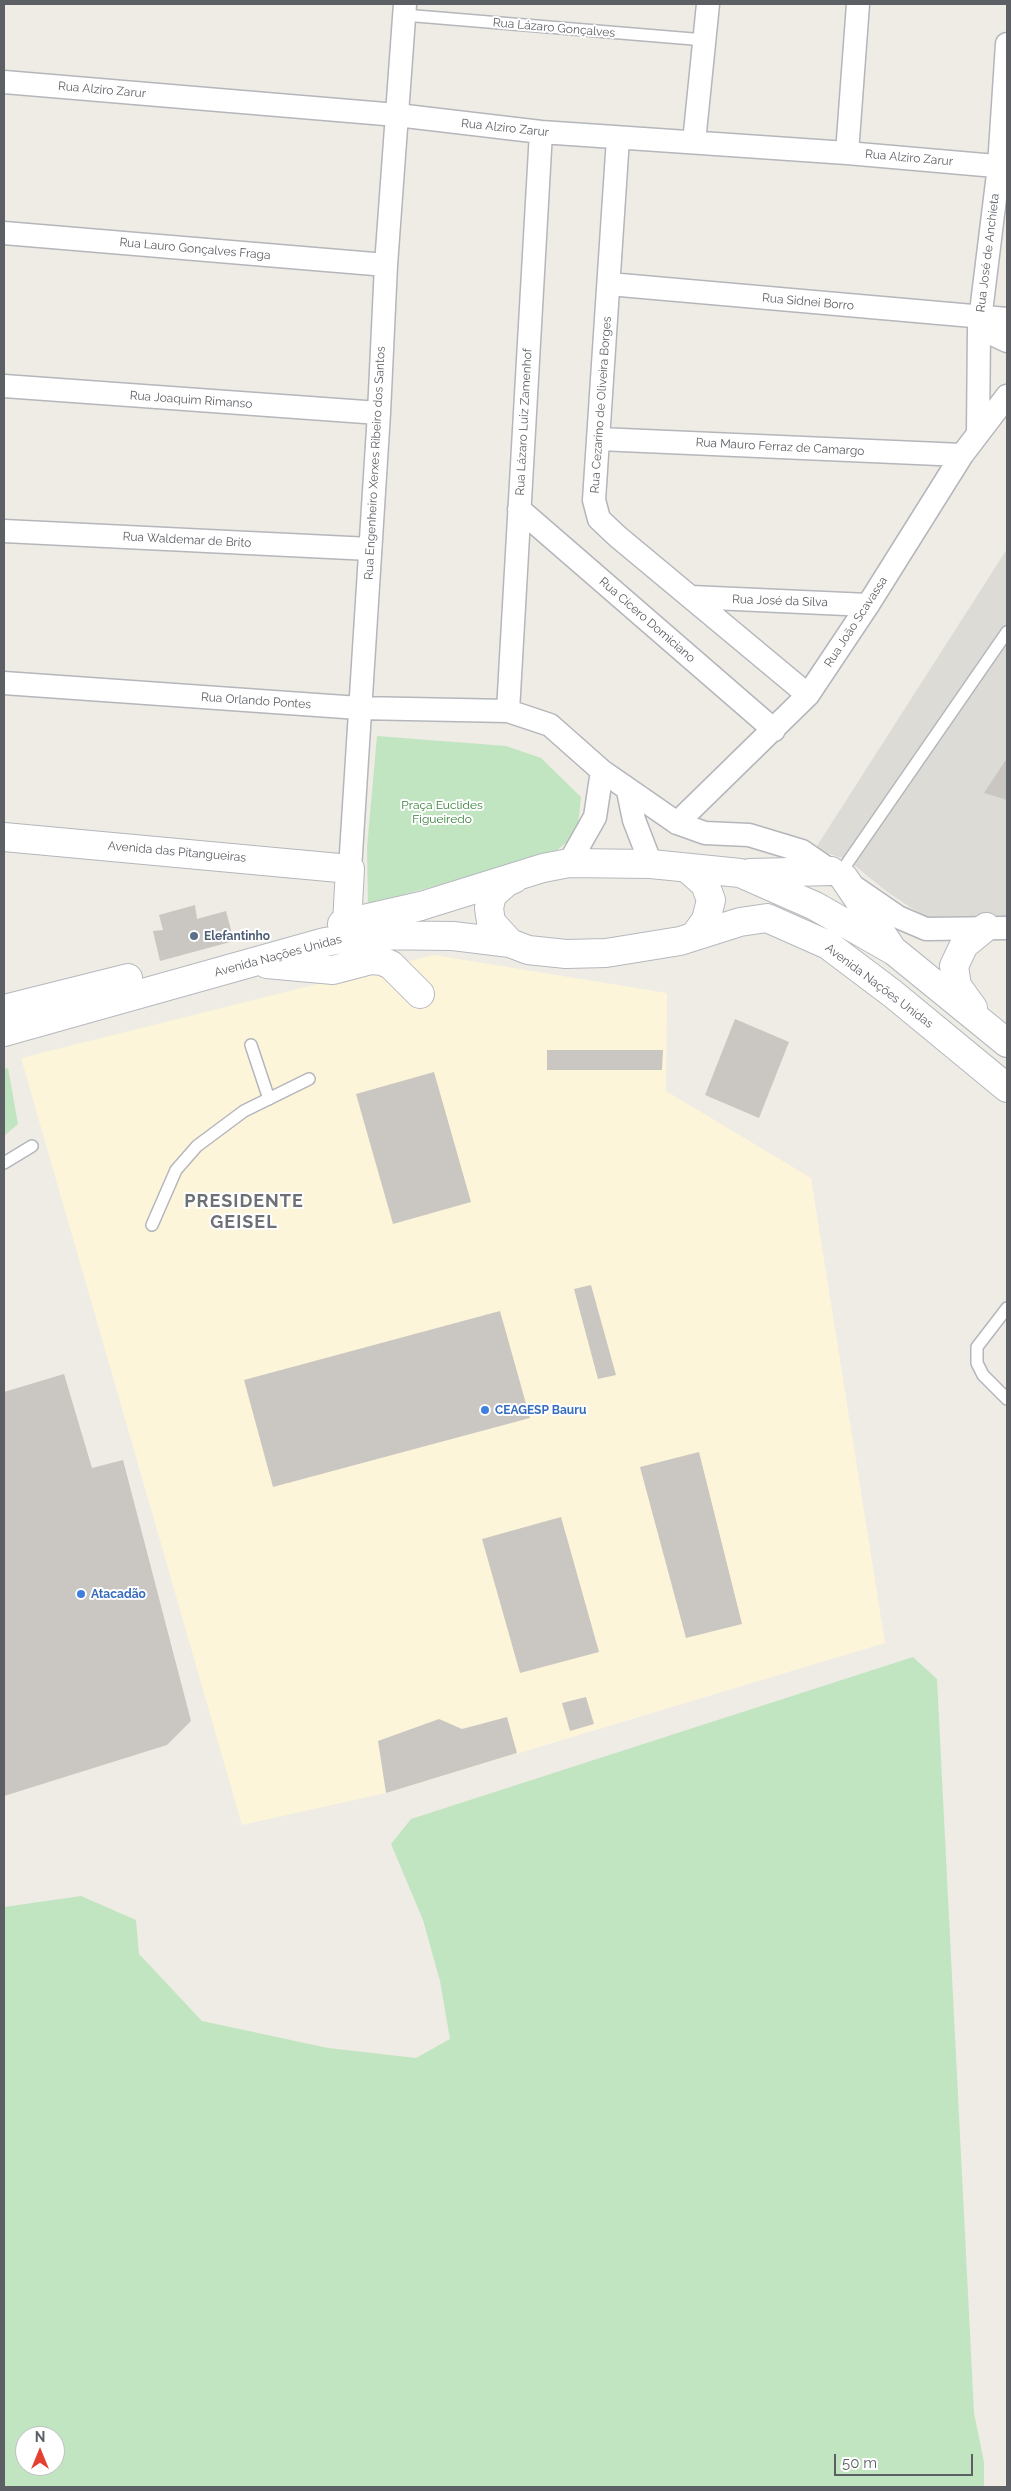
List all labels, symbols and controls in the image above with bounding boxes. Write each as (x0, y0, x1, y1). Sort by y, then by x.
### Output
street label: Rua Lázaro Gonçalves (492, 15, 616, 41)
street label: Rua Alziro Zarur (57, 79, 147, 101)
street label: Rua Alziro Zarur (460, 116, 550, 140)
street label: Rua Alziro Zarur (864, 147, 954, 169)
street label: Rua José de Anchieta (974, 193, 1002, 313)
street label: Rua Lauro Gonçalves Fraga (119, 235, 271, 263)
street label: Rua Sidnei Borro (762, 291, 854, 313)
street label: Rua Cezarino de Oliveira Borges (588, 316, 614, 494)
street label: Rua Engenheiro Xerxes Ribeiro dos Santos (362, 346, 388, 580)
street label: Rua Lázaro Luiz Zamenhof (513, 348, 535, 496)
street label: Rua Joaquim Rimanso (129, 389, 253, 411)
street label: Rua Mauro Ferraz de Camargo (695, 435, 865, 459)
street label: Rua Waldemar de Brito (122, 529, 252, 551)
street label: Rua Cícero Domiciano (596, 574, 698, 666)
street label: Rua João Scavassa (821, 574, 891, 670)
street label: Rua José da Silva (732, 592, 828, 610)
street label: Rua Orlando Pontes (200, 690, 312, 712)
park label: Praça Euclides Figueiredo (401, 798, 483, 826)
street label: Avenida das Pitangueiras (107, 839, 247, 865)
place label: Elefantinho (204, 929, 270, 943)
marker: Elefantinho (188, 930, 200, 942)
street label: Avenida Nações Unidas (213, 932, 343, 980)
street label: Avenida Nações Unidas (822, 941, 936, 1031)
district label: PRESIDENTE GEISEL (183, 1191, 305, 1234)
place label: CEAGESP Bauru (495, 1403, 586, 1417)
marker: CEAGESP Bauru (479, 1404, 491, 1416)
place label: Atacadão (91, 1587, 146, 1601)
marker: Atacadão (75, 1588, 87, 1600)
north arrow (15, 2426, 65, 2476)
text: N (35, 2429, 45, 2445)
scale bar (836, 2444, 975, 2476)
text: 50 m (842, 2454, 877, 2472)

